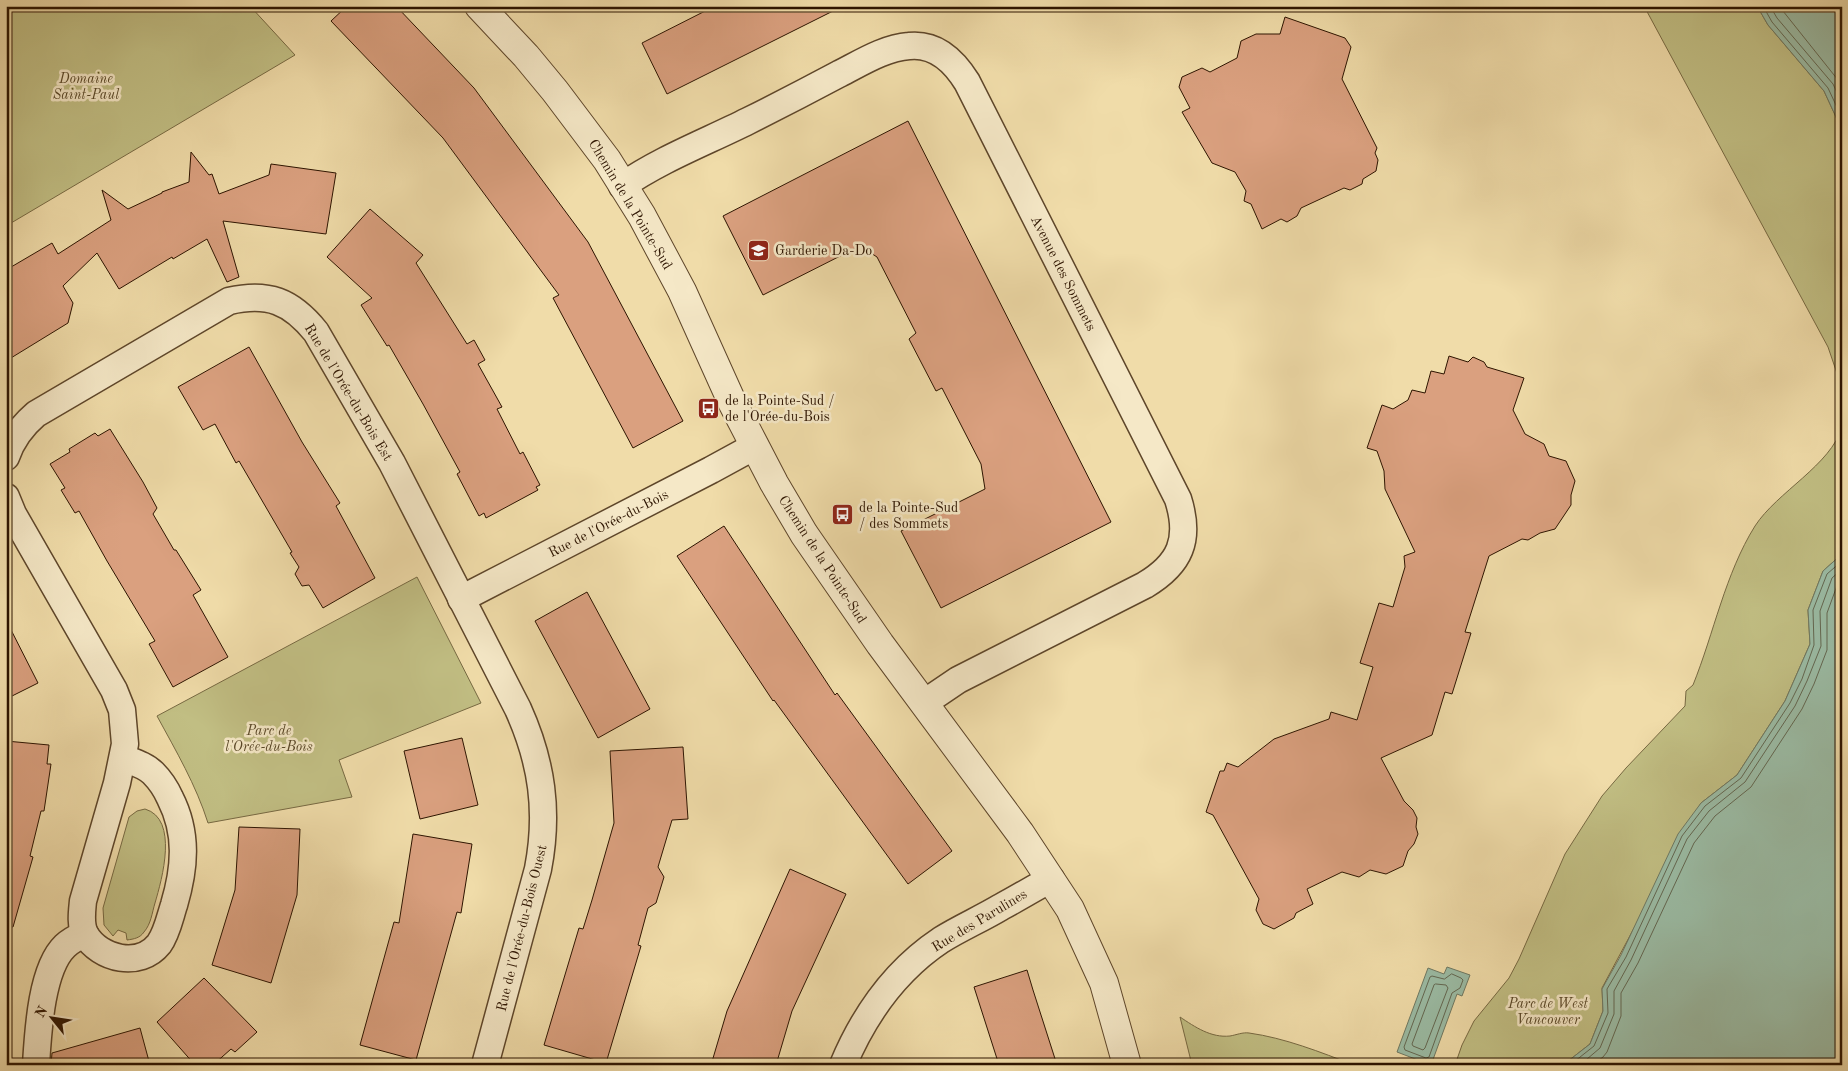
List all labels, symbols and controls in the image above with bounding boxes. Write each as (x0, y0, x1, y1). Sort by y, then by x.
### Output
park label: Domaine Saint-Paul (53, 72, 119, 102)
street label: Chemin de la Pointe-Sud (586, 137, 675, 272)
street label: Avenue des Sommets (1028, 214, 1098, 333)
school or university icon: Garderie Da-Do (747, 238, 771, 262)
place label: Garderie Da-Do (775, 244, 872, 258)
street label: Rue de l'Orée-du-Bois Est (302, 322, 395, 464)
place label: de la Pointe-Sud / de l'Orée-du-Bois (725, 394, 835, 424)
bus stop icon: de la Pointe-Sud / de l'Orée-du-Bois (697, 396, 721, 420)
street label: Rue de l'Orée-du-Bois (546, 488, 671, 560)
street label: Chemin de la Pointe-Sud (776, 493, 869, 626)
place label: de la Pointe-Sud / des Sommets (859, 501, 958, 531)
bus stop icon: de la Pointe-Sud / des Sommets (831, 503, 855, 527)
park label: Parc de l'Orée-du-Bois (225, 724, 313, 754)
street label: Rue de l'Orée-du-Bois Ouest (494, 843, 550, 1013)
street label: Rue des Parulines (930, 887, 1030, 955)
north arrow (28, 994, 78, 1044)
park label: Parc de West Vancouver (1507, 997, 1589, 1027)
text: N (33, 1004, 50, 1020)

